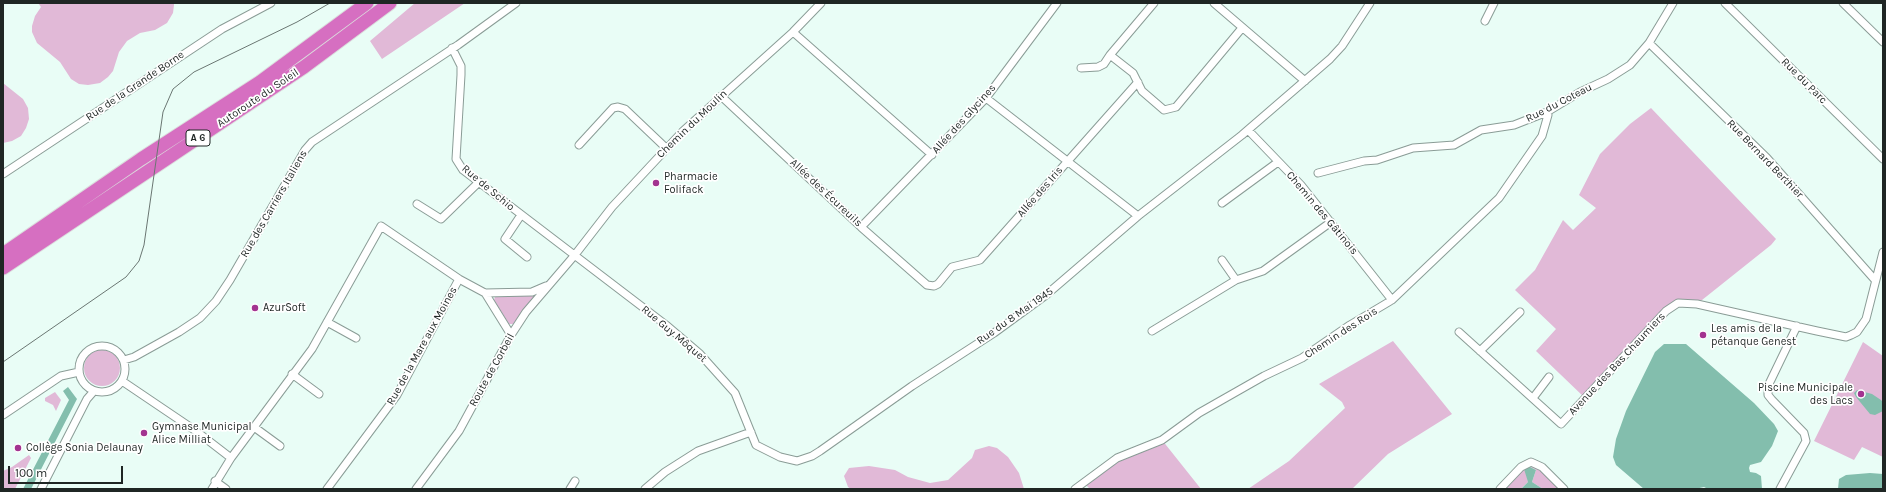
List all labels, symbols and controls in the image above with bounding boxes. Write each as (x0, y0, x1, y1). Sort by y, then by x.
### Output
street label: Rue de la Grande Borne (83, 48, 187, 124)
street label: Rue du Parc (1778, 55, 1830, 107)
street label: Autoroute du Soleil (215, 66, 301, 130)
street label: Allée des Glycines (929, 81, 999, 157)
street label: Rue du Coteau (1524, 81, 1594, 125)
street label: Chemin du Moulin (654, 87, 730, 161)
street label: Rue Bernard Berthier (1724, 117, 1806, 201)
road number: A 6 (186, 130, 210, 146)
street label: Rue des Carriers Italiens (238, 148, 310, 260)
street label: Allée des Écureuils (787, 156, 865, 230)
street label: Rue de Schio (459, 162, 517, 214)
street label: Allée des Iris (1014, 164, 1066, 220)
street label: Chemin des Gâtinois (1283, 169, 1361, 257)
place label: Pharmacie Folifack (664, 170, 718, 196)
marker: Pharmacie Folifack (651, 178, 661, 188)
street label: Rue de la Mare aux Moines (384, 284, 460, 408)
street label: Rue du 8 Mai 1945 (974, 285, 1056, 347)
place label: AzurSoft (263, 301, 306, 315)
marker: AzurSoft (250, 303, 260, 313)
street label: Rue Guy Môquet (639, 303, 709, 365)
street label: Chemin des Rois (1302, 305, 1380, 361)
street label: Avenue des Bas Chaumiers (1566, 310, 1668, 418)
place label: Les amis de la pétanque Genest (1711, 322, 1796, 348)
marker: Les amis de la pétanque Genest (1698, 330, 1708, 340)
street label: Route de Corbeil (466, 331, 518, 409)
place label: Piscine Municipale des Lacs (1758, 381, 1853, 407)
marker: Piscine Municipale des Lacs (1856, 389, 1866, 399)
place label: Gymnase Municipal Alice Milliat (152, 420, 252, 446)
marker: Gymnase Municipal Alice Milliat (139, 428, 149, 438)
place label: Collège Sonia Delaunay (26, 441, 143, 455)
marker: Collège Sonia Delaunay (13, 443, 23, 453)
scale bar (10, 458, 125, 484)
text: 100 m (15, 466, 47, 480)

